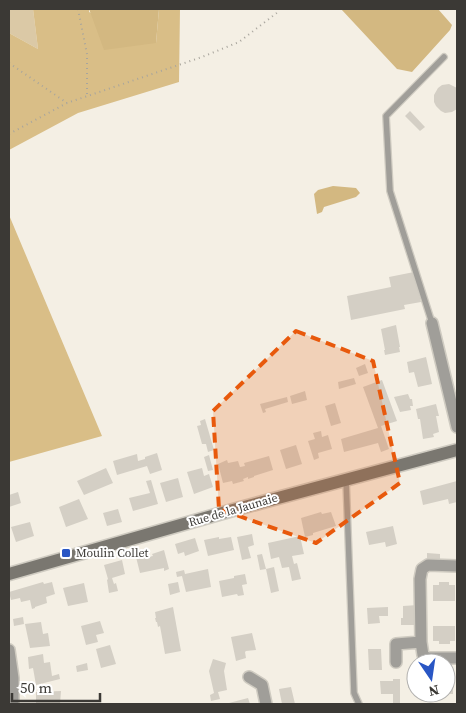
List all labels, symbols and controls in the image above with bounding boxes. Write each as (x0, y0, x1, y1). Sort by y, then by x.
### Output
street label: Rue de la Jaunaie (187, 490, 279, 530)
place label: Moulin Collet (76, 545, 149, 561)
marker: Moulin Collet (60, 547, 72, 559)
north arrow (406, 653, 456, 703)
scale bar (12, 670, 100, 702)
text: 50 m (20, 677, 52, 698)
text: N (427, 680, 441, 702)

